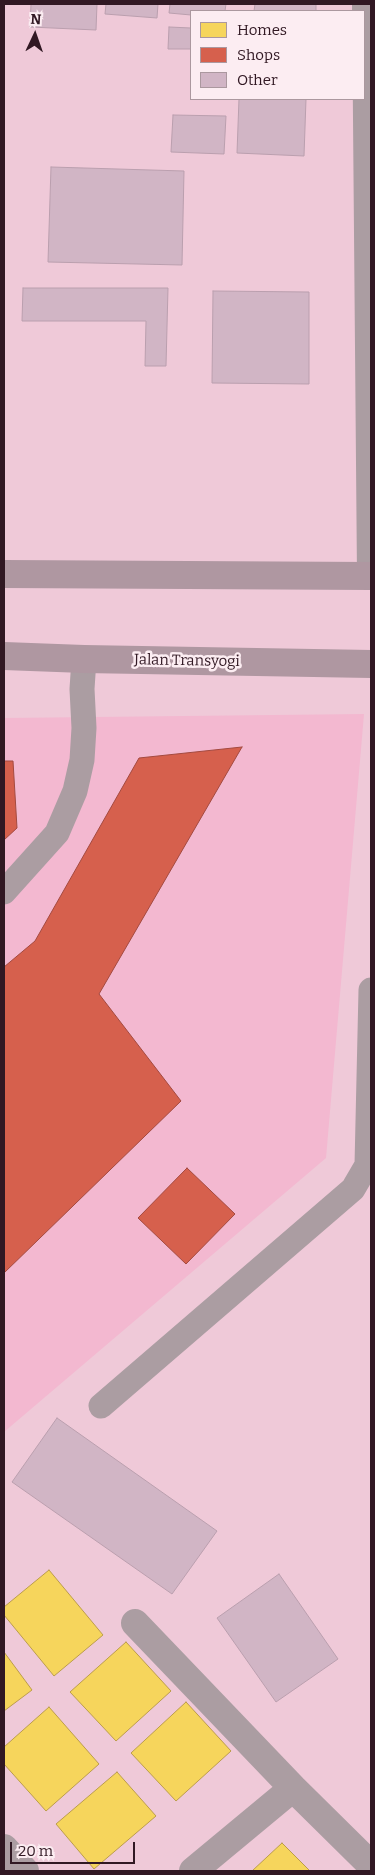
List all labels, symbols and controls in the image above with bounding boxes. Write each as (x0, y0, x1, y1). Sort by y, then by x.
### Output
north arrow (10, 10, 60, 60)
legend (190, 10, 365, 100)
text: N (30, 11, 42, 28)
text: Homes (237, 21, 287, 39)
text: Shops (237, 46, 280, 64)
text: Other (237, 71, 278, 89)
street label: Jalan Transyogi (134, 651, 240, 671)
scale bar (12, 1832, 138, 1864)
text: 20 m (18, 1842, 53, 1860)

